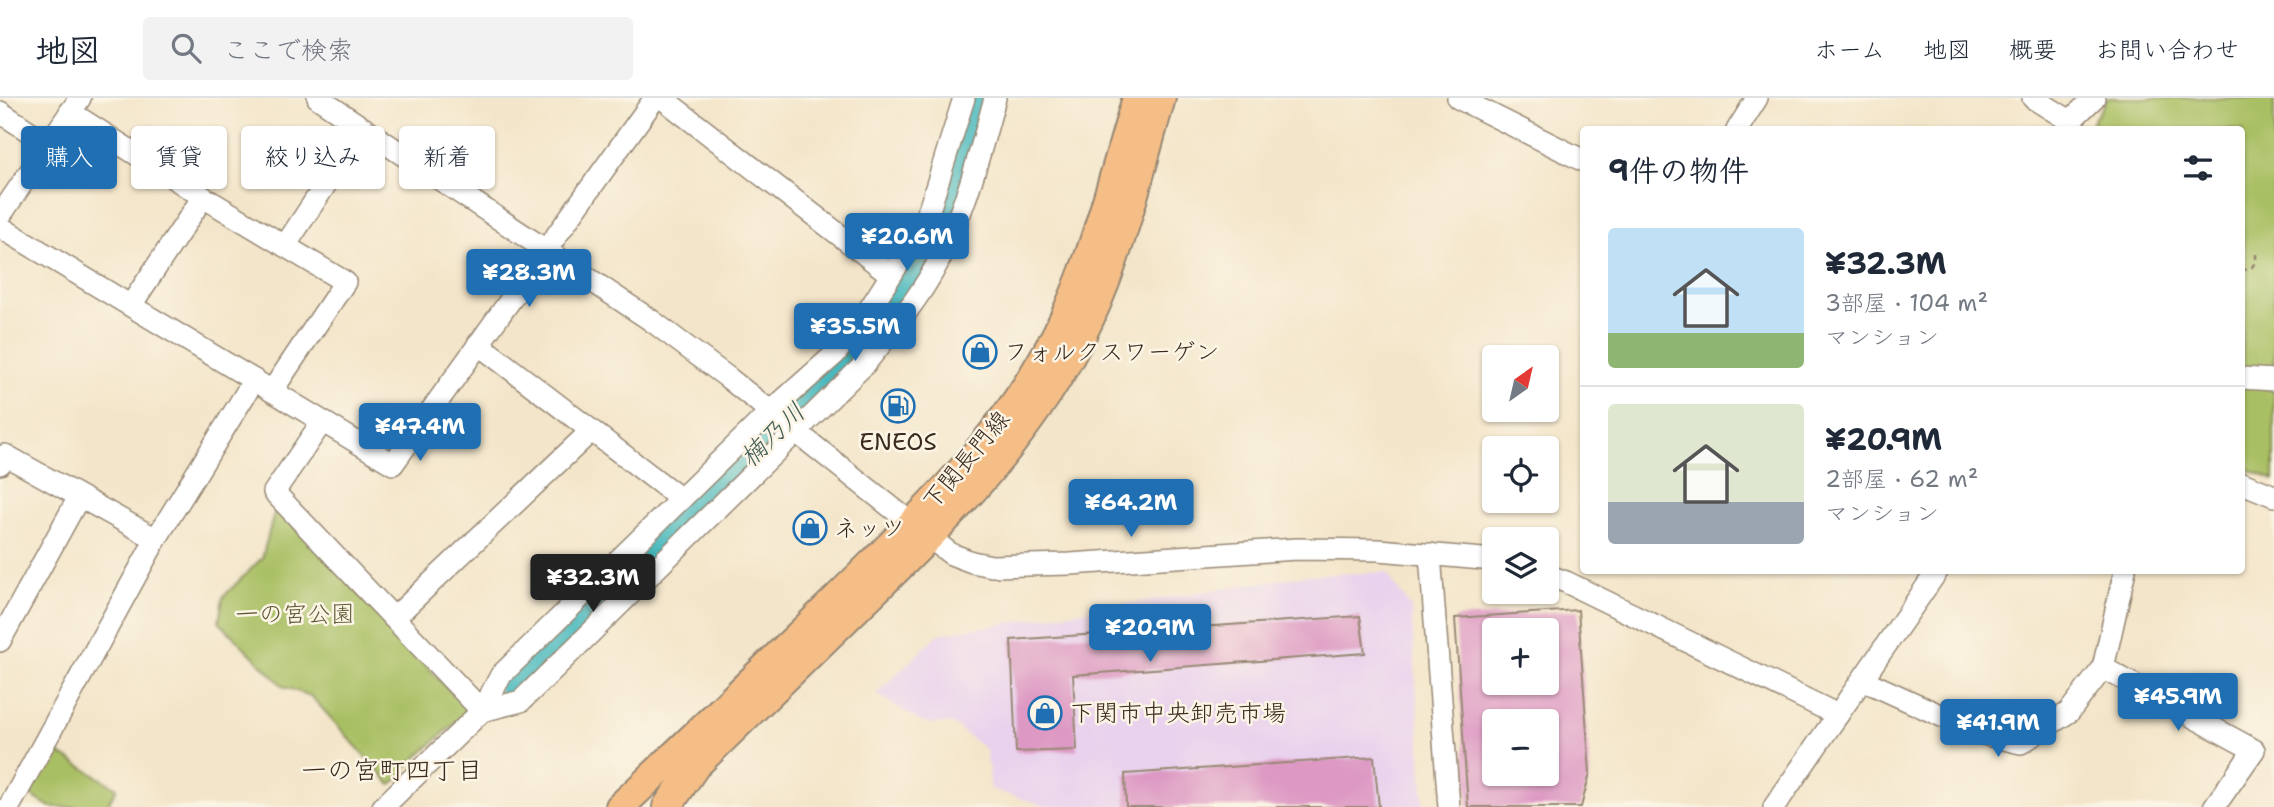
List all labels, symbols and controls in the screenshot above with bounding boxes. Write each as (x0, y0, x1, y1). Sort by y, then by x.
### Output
search box (143, 17, 633, 80)
text: 地図 (35, 28, 101, 73)
icon: search (167, 29, 205, 67)
text: ここで検索 (223, 32, 353, 67)
text: ホーム (1814, 34, 1885, 66)
text: 地図 (1923, 34, 1971, 66)
text: 概要 (2009, 34, 2057, 66)
text: お問い合わせ (2095, 34, 2239, 66)
chip: 購入 (21, 126, 117, 189)
chip: 賃貸 (131, 126, 227, 189)
chip: 絞り込み (241, 126, 385, 189)
chip: 新着 (399, 126, 495, 189)
icon: filters (2179, 149, 2217, 187)
text: 9件の物件 (1608, 150, 1749, 191)
pin: ¥20.6M (850, 214, 964, 273)
text: ¥20.6M (861, 221, 953, 251)
text: ¥32.3M (1825, 243, 1947, 284)
pin: ¥28.3M (472, 250, 586, 309)
icon: home (1664, 256, 1748, 340)
text: ¥28.3M (482, 257, 576, 287)
text: 3部屋 · 104 m² (1825, 288, 1988, 318)
pin: ¥35.5M (798, 303, 912, 363)
text: ¥35.5M (810, 311, 900, 341)
text: マンション (1825, 322, 1939, 352)
shop icon: フォルクスワーゲン (961, 333, 999, 371)
place label: フォルクスワーゲン (1004, 336, 1220, 368)
north arrow (1482, 345, 1559, 422)
map controls (1482, 345, 1559, 786)
fuel station icon: ENEOS (879, 387, 917, 425)
water label: 楠乃川 (732, 394, 812, 474)
pin: ¥47.4M (363, 404, 477, 463)
street label: 下関長門線 (915, 404, 1017, 516)
text: ¥47.4M (375, 411, 465, 441)
text: ¥20.9M (1825, 419, 1942, 460)
place label: ENEOS (859, 426, 937, 458)
icon: home (1664, 432, 1748, 516)
button: locate (1482, 436, 1559, 513)
text: 2部屋 · 62 m² (1825, 464, 1978, 494)
pin: ¥64.2M (1074, 480, 1188, 539)
text: ¥64.2M (1085, 487, 1177, 517)
text: マンション (1825, 498, 1939, 528)
shop icon: ネッツ (791, 509, 829, 547)
place label: ネッツ (834, 512, 905, 544)
button: layers (1482, 527, 1559, 604)
pin: ¥32.3M (536, 554, 650, 614)
text: ¥32.3M (546, 562, 640, 592)
park label: 一の宮公園 (235, 598, 355, 630)
pin: ¥20.9M (1093, 604, 1207, 664)
text: ¥20.9M (1105, 612, 1195, 642)
button: + (1482, 618, 1559, 695)
pin: ¥45.9M (2121, 674, 2235, 733)
text: ¥45.9M (2134, 681, 2222, 711)
shop icon: 下関市中央卸売市場 (1026, 694, 1064, 732)
place label: 下関市中央卸売市場 (1070, 697, 1286, 729)
pin: ¥41.9M (1941, 700, 2055, 759)
text: ¥41.9M (1956, 707, 2040, 737)
button: − (1482, 709, 1559, 786)
district label: 一の宮町四丁目 (301, 752, 483, 787)

